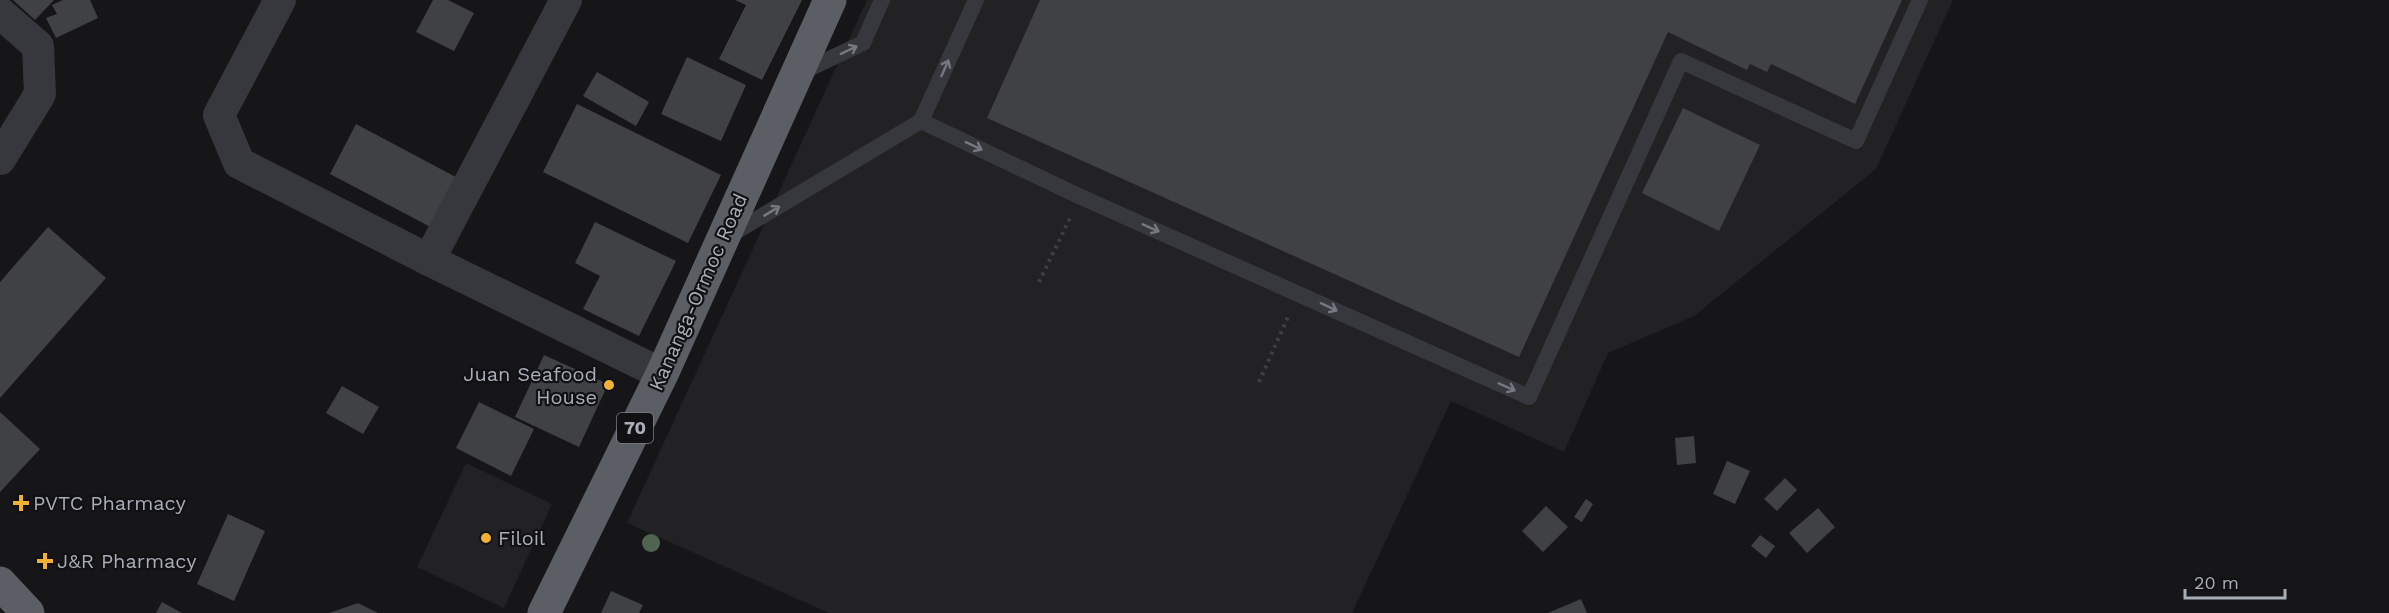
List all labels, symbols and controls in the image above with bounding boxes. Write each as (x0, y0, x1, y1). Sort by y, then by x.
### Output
one-way arrow (840, 43, 858, 55)
one-way arrow (940, 60, 951, 78)
one-way arrow (964, 141, 982, 153)
street label: Kananga-Ormoc Road (644, 190, 752, 394)
one-way arrow (763, 204, 780, 216)
one-way arrow (1142, 223, 1160, 234)
one-way arrow (1320, 301, 1338, 313)
place label: Juan Seafood House (463, 362, 597, 409)
marker: Juan Seafood House (602, 378, 616, 392)
one-way arrow (1497, 382, 1515, 394)
road number: 70 (617, 413, 653, 443)
place label: PVTC Pharmacy (33, 491, 186, 515)
marker: PVTC Pharmacy (14, 496, 28, 510)
place label: Filoil (498, 526, 545, 550)
marker: Filoil (479, 531, 493, 545)
place label: J&R Pharmacy (57, 549, 197, 573)
marker: J&R Pharmacy (38, 554, 52, 568)
scale bar (2185, 562, 2286, 600)
text: 20 m (2194, 572, 2239, 593)

